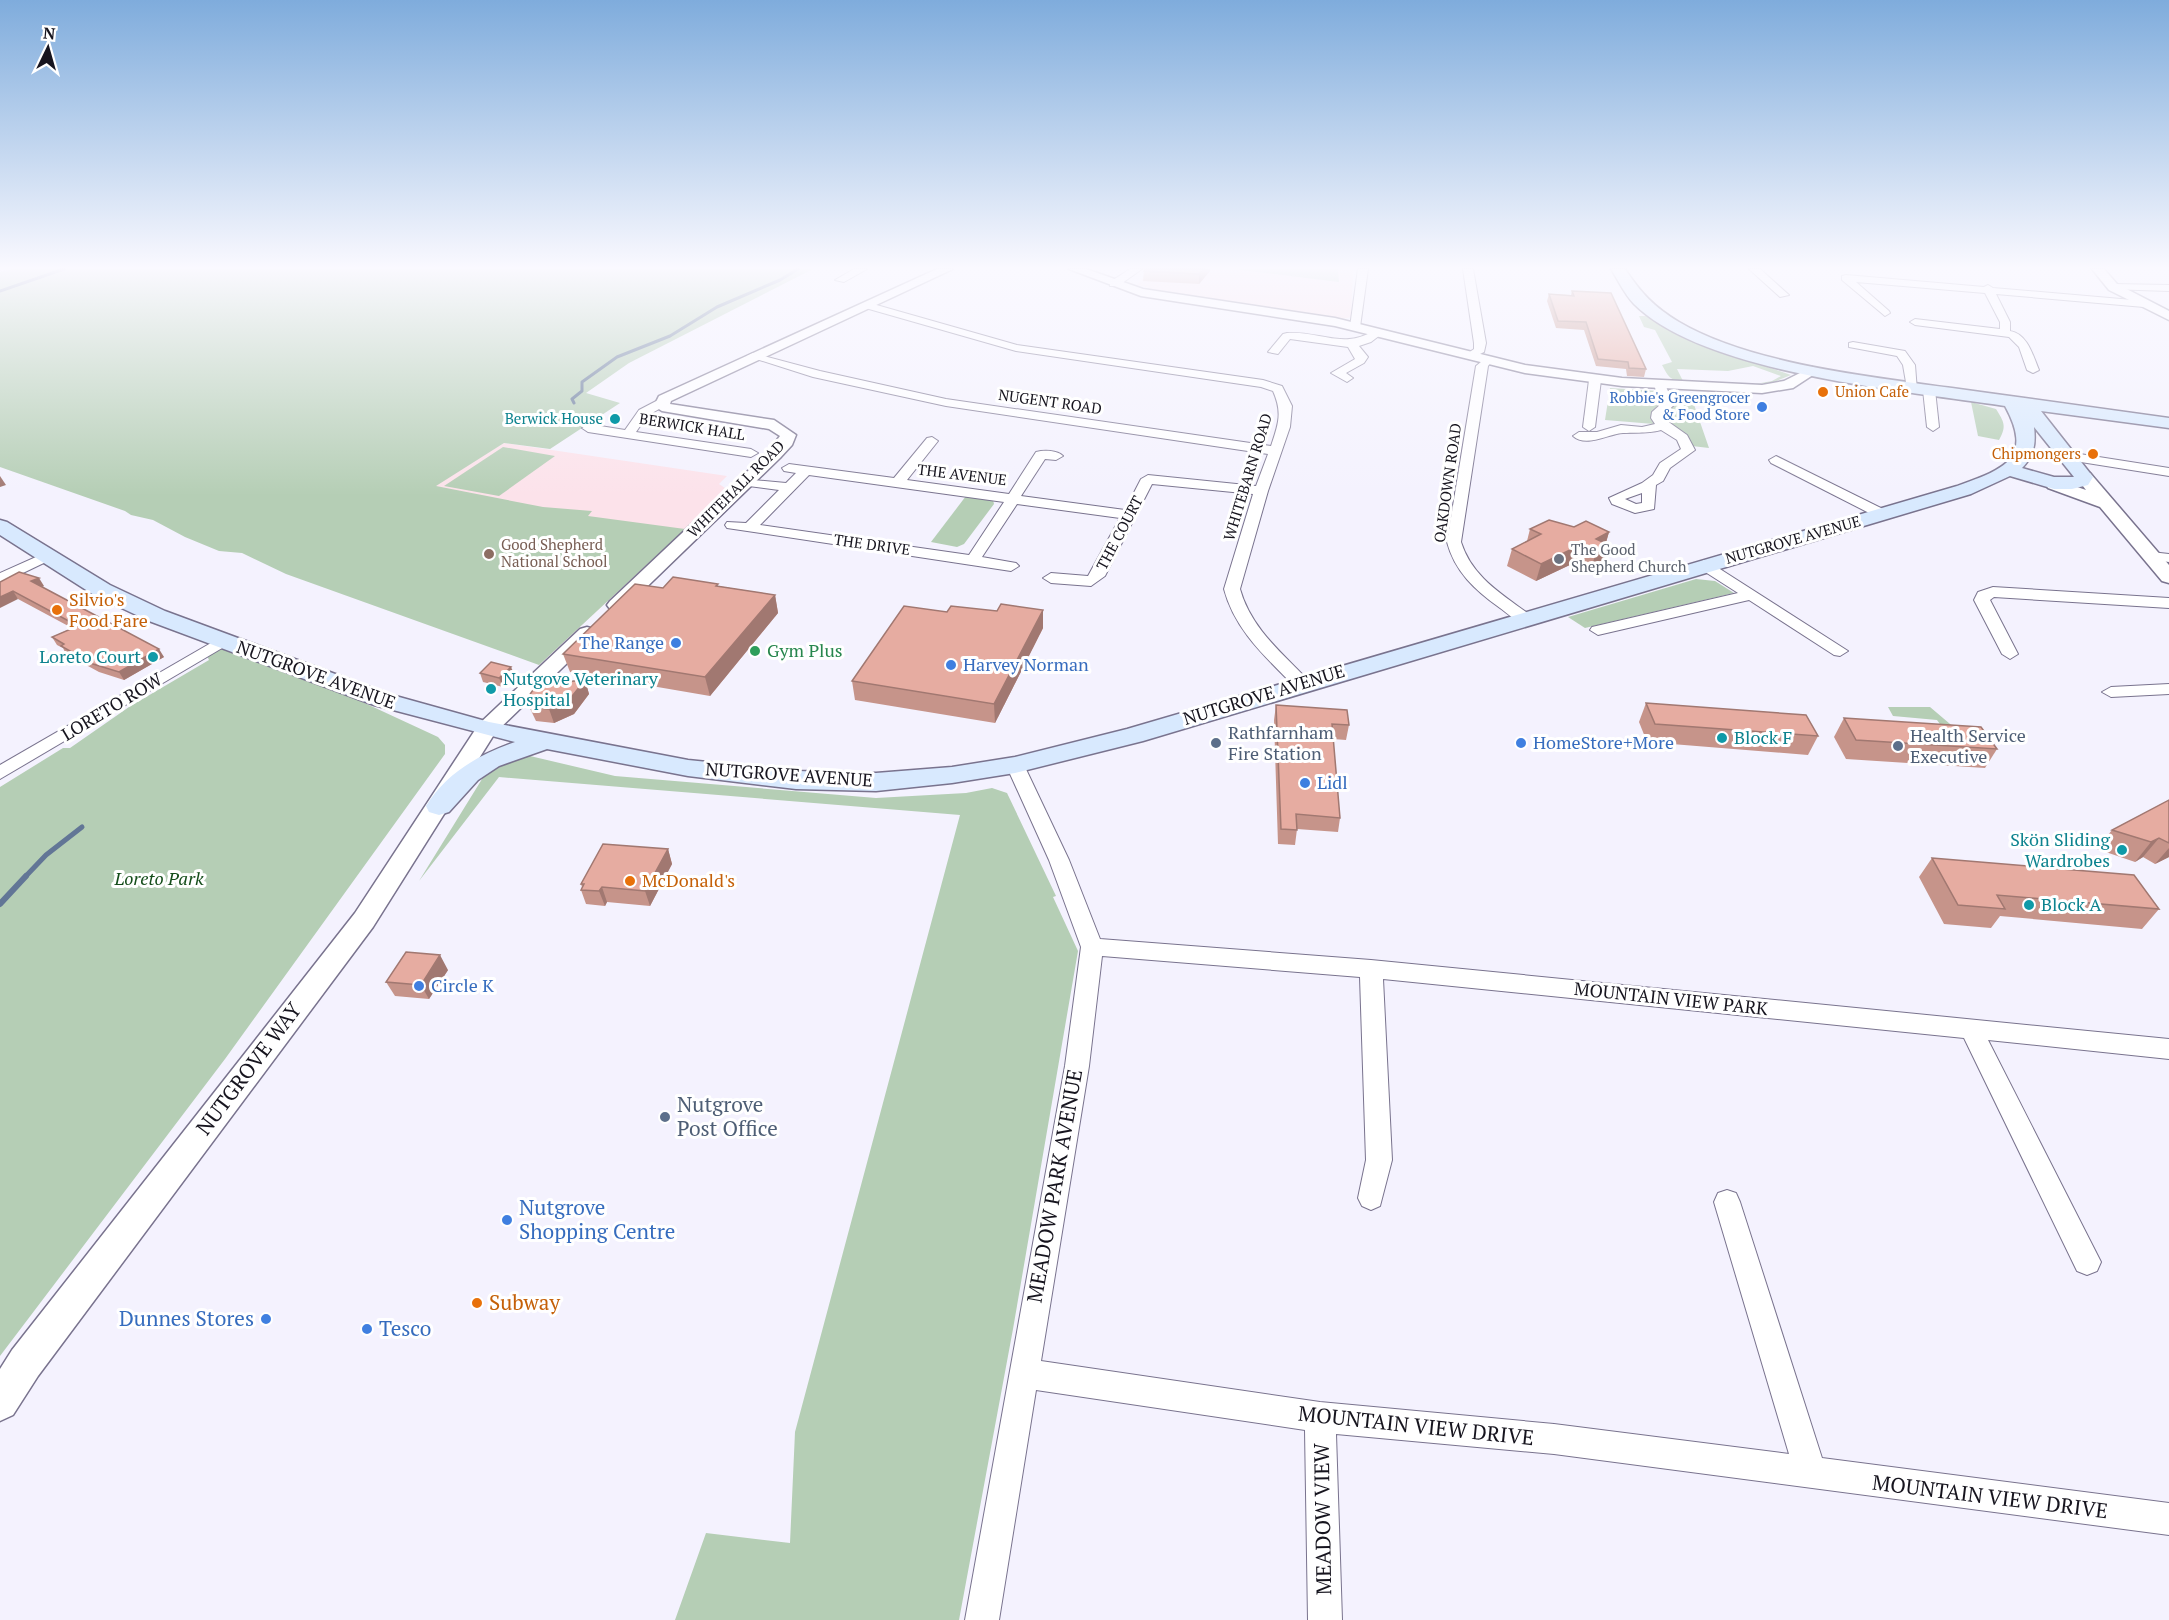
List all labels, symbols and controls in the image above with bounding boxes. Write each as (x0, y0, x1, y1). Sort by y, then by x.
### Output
north arrow (18, 18, 78, 78)
text: N (42, 22, 56, 45)
place label: Union Cafe (1835, 381, 1909, 401)
street label: NUGENT ROAD (997, 384, 1103, 418)
marker: Union Cafe (1816, 385, 1830, 399)
place label: Robbie's Greengrocer & Food Store (1610, 387, 1750, 424)
marker: Robbie's Greengrocer & Food Store (1755, 400, 1769, 414)
place label: Berwick House (505, 408, 603, 428)
street label: BERWICK HALL (638, 408, 746, 444)
street label: WHITEBARN ROAD (1218, 411, 1276, 543)
marker: Berwick House (608, 412, 622, 426)
street label: OAKDOWN ROAD (1429, 422, 1465, 544)
street label: WHITEHALL ROAD (682, 435, 788, 541)
place label: Chipmongers (1992, 443, 2081, 463)
marker: Chipmongers (2086, 447, 2100, 461)
street label: THE AVENUE (916, 459, 1008, 489)
street label: THE COURT (1091, 492, 1147, 573)
street label: NUTGROVE AVENUE (1723, 510, 1863, 568)
street label: THE DRIVE (833, 529, 912, 559)
place label: Good Shepherd National School (501, 534, 608, 571)
place label: The Good Shepherd Church (1571, 539, 1687, 576)
marker: Good Shepherd National School (482, 547, 496, 561)
marker: The Good Shepherd Church (1552, 552, 1566, 566)
place label: Silvio's Food Fare (69, 587, 148, 632)
marker: Silvio's Food Fare (50, 603, 64, 617)
place label: The Range (579, 630, 664, 654)
street label: NUTGROVE AVENUE (233, 634, 399, 714)
marker: The Range (669, 636, 683, 650)
place label: Gym Plus (767, 638, 843, 662)
place label: Loreto Court (39, 644, 141, 668)
marker: Gym Plus (748, 644, 762, 658)
marker: Loreto Court (146, 650, 160, 664)
place label: Harvey Norman (963, 652, 1089, 676)
marker: Harvey Norman (944, 658, 958, 672)
street label: NUTGROVE AVENUE (1180, 658, 1347, 730)
place label: Nutgove Veterinary Hospital (503, 666, 659, 711)
street label: LORETO ROW (57, 667, 166, 746)
marker: Nutgove Veterinary Hospital (484, 682, 498, 696)
place label: Rathfarnham Fire Station (1228, 720, 1334, 765)
place label: Health Service Executive (1910, 723, 2026, 768)
place label: Block F (1734, 725, 1792, 749)
place label: HomeStore+More (1533, 730, 1674, 754)
marker: Block F (1715, 731, 1729, 745)
marker: Rathfarnham Fire Station (1209, 736, 1223, 750)
marker: HomeStore+More (1514, 736, 1528, 750)
marker: Health Service Executive (1891, 739, 1905, 753)
street label: NUTGROVE AVENUE (705, 756, 874, 792)
place label: Lidl (1317, 770, 1348, 794)
marker: Lidl (1298, 776, 1312, 790)
place label: Skön Sliding Wardrobes (2010, 827, 2111, 872)
marker: Skön Sliding Wardrobes (2115, 843, 2129, 857)
park label: Loreto Park (113, 866, 204, 890)
place label: McDonald's (642, 868, 735, 892)
marker: McDonald's (623, 874, 637, 888)
place label: Block A (2041, 892, 2102, 916)
marker: Block A (2022, 898, 2036, 912)
place label: Circle K (431, 973, 494, 997)
street label: MOUNTAIN VIEW PARK (1573, 976, 1770, 1020)
marker: Circle K (412, 979, 426, 993)
street label: NUTGROVE WAY (189, 996, 308, 1140)
street label: MEADOW PARK AVENUE (1020, 1067, 1088, 1305)
place label: Nutgrove Post Office (677, 1090, 778, 1142)
marker: Nutgrove Post Office (658, 1110, 672, 1124)
place label: Nutgrove Shopping Centre (519, 1193, 675, 1245)
marker: Nutgrove Shopping Centre (500, 1213, 514, 1227)
place label: Subway (489, 1288, 560, 1316)
marker: Subway (470, 1296, 484, 1310)
place label: Dunnes Stores (119, 1304, 254, 1332)
marker: Dunnes Stores (259, 1312, 273, 1326)
place label: Tesco (379, 1314, 431, 1342)
marker: Tesco (360, 1322, 374, 1336)
street label: MOUNTAIN VIEW DRIVE (1297, 1399, 1535, 1451)
street label: MEADOW VIEW (1307, 1442, 1337, 1595)
street label: MOUNTAIN VIEW DRIVE (1871, 1468, 2109, 1524)

